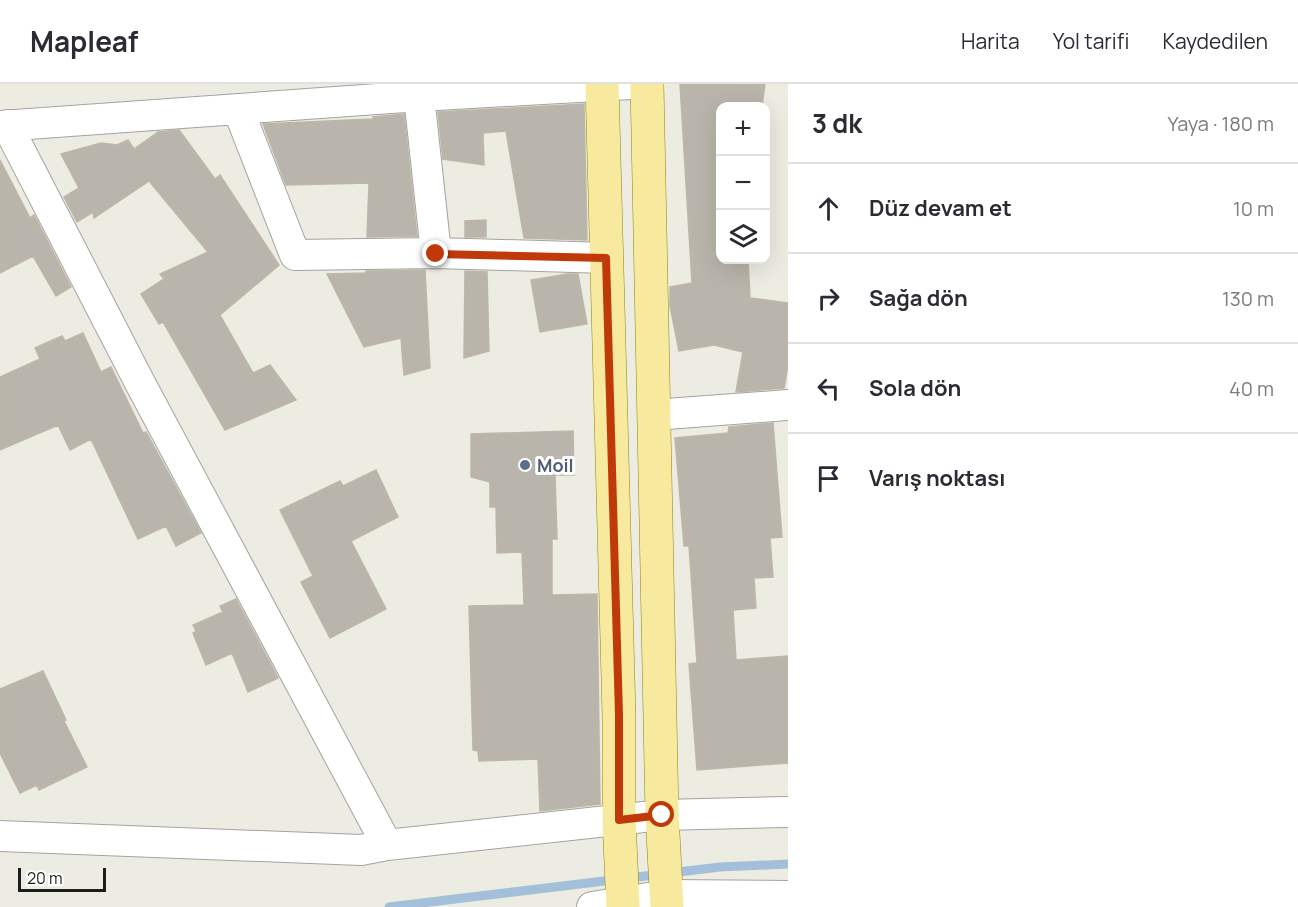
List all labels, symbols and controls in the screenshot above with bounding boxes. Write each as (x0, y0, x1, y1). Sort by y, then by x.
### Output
text: Mapleaf (30, 22, 138, 60)
text: Harita (961, 27, 1020, 55)
text: Yol tarifi (1053, 27, 1129, 55)
text: Kaydedilen (1162, 27, 1268, 55)
map controls (716, 102, 770, 264)
button: + (716, 102, 770, 156)
text: 3 dk (812, 105, 862, 141)
text: Yaya · 180 m (1168, 110, 1274, 137)
button: − (716, 156, 770, 210)
icon: ahead (812, 192, 845, 225)
text: Düz devam et (869, 193, 1012, 223)
text: 10 m (1233, 195, 1274, 222)
button: layers (716, 210, 770, 264)
route end (422, 240, 448, 266)
icon: right (812, 282, 845, 315)
text: Sağa dön (869, 283, 968, 313)
text: 130 m (1222, 285, 1274, 312)
icon: left (812, 372, 845, 405)
text: Sola dön (869, 373, 961, 403)
text: 40 m (1229, 375, 1274, 402)
place label: Moil (537, 453, 574, 477)
marker: Moil (518, 458, 532, 472)
icon: arrive (812, 462, 845, 495)
text: Varış noktası (869, 463, 1005, 493)
route start (648, 801, 674, 827)
scale bar (18, 865, 106, 892)
text: 20 m (27, 867, 63, 889)

